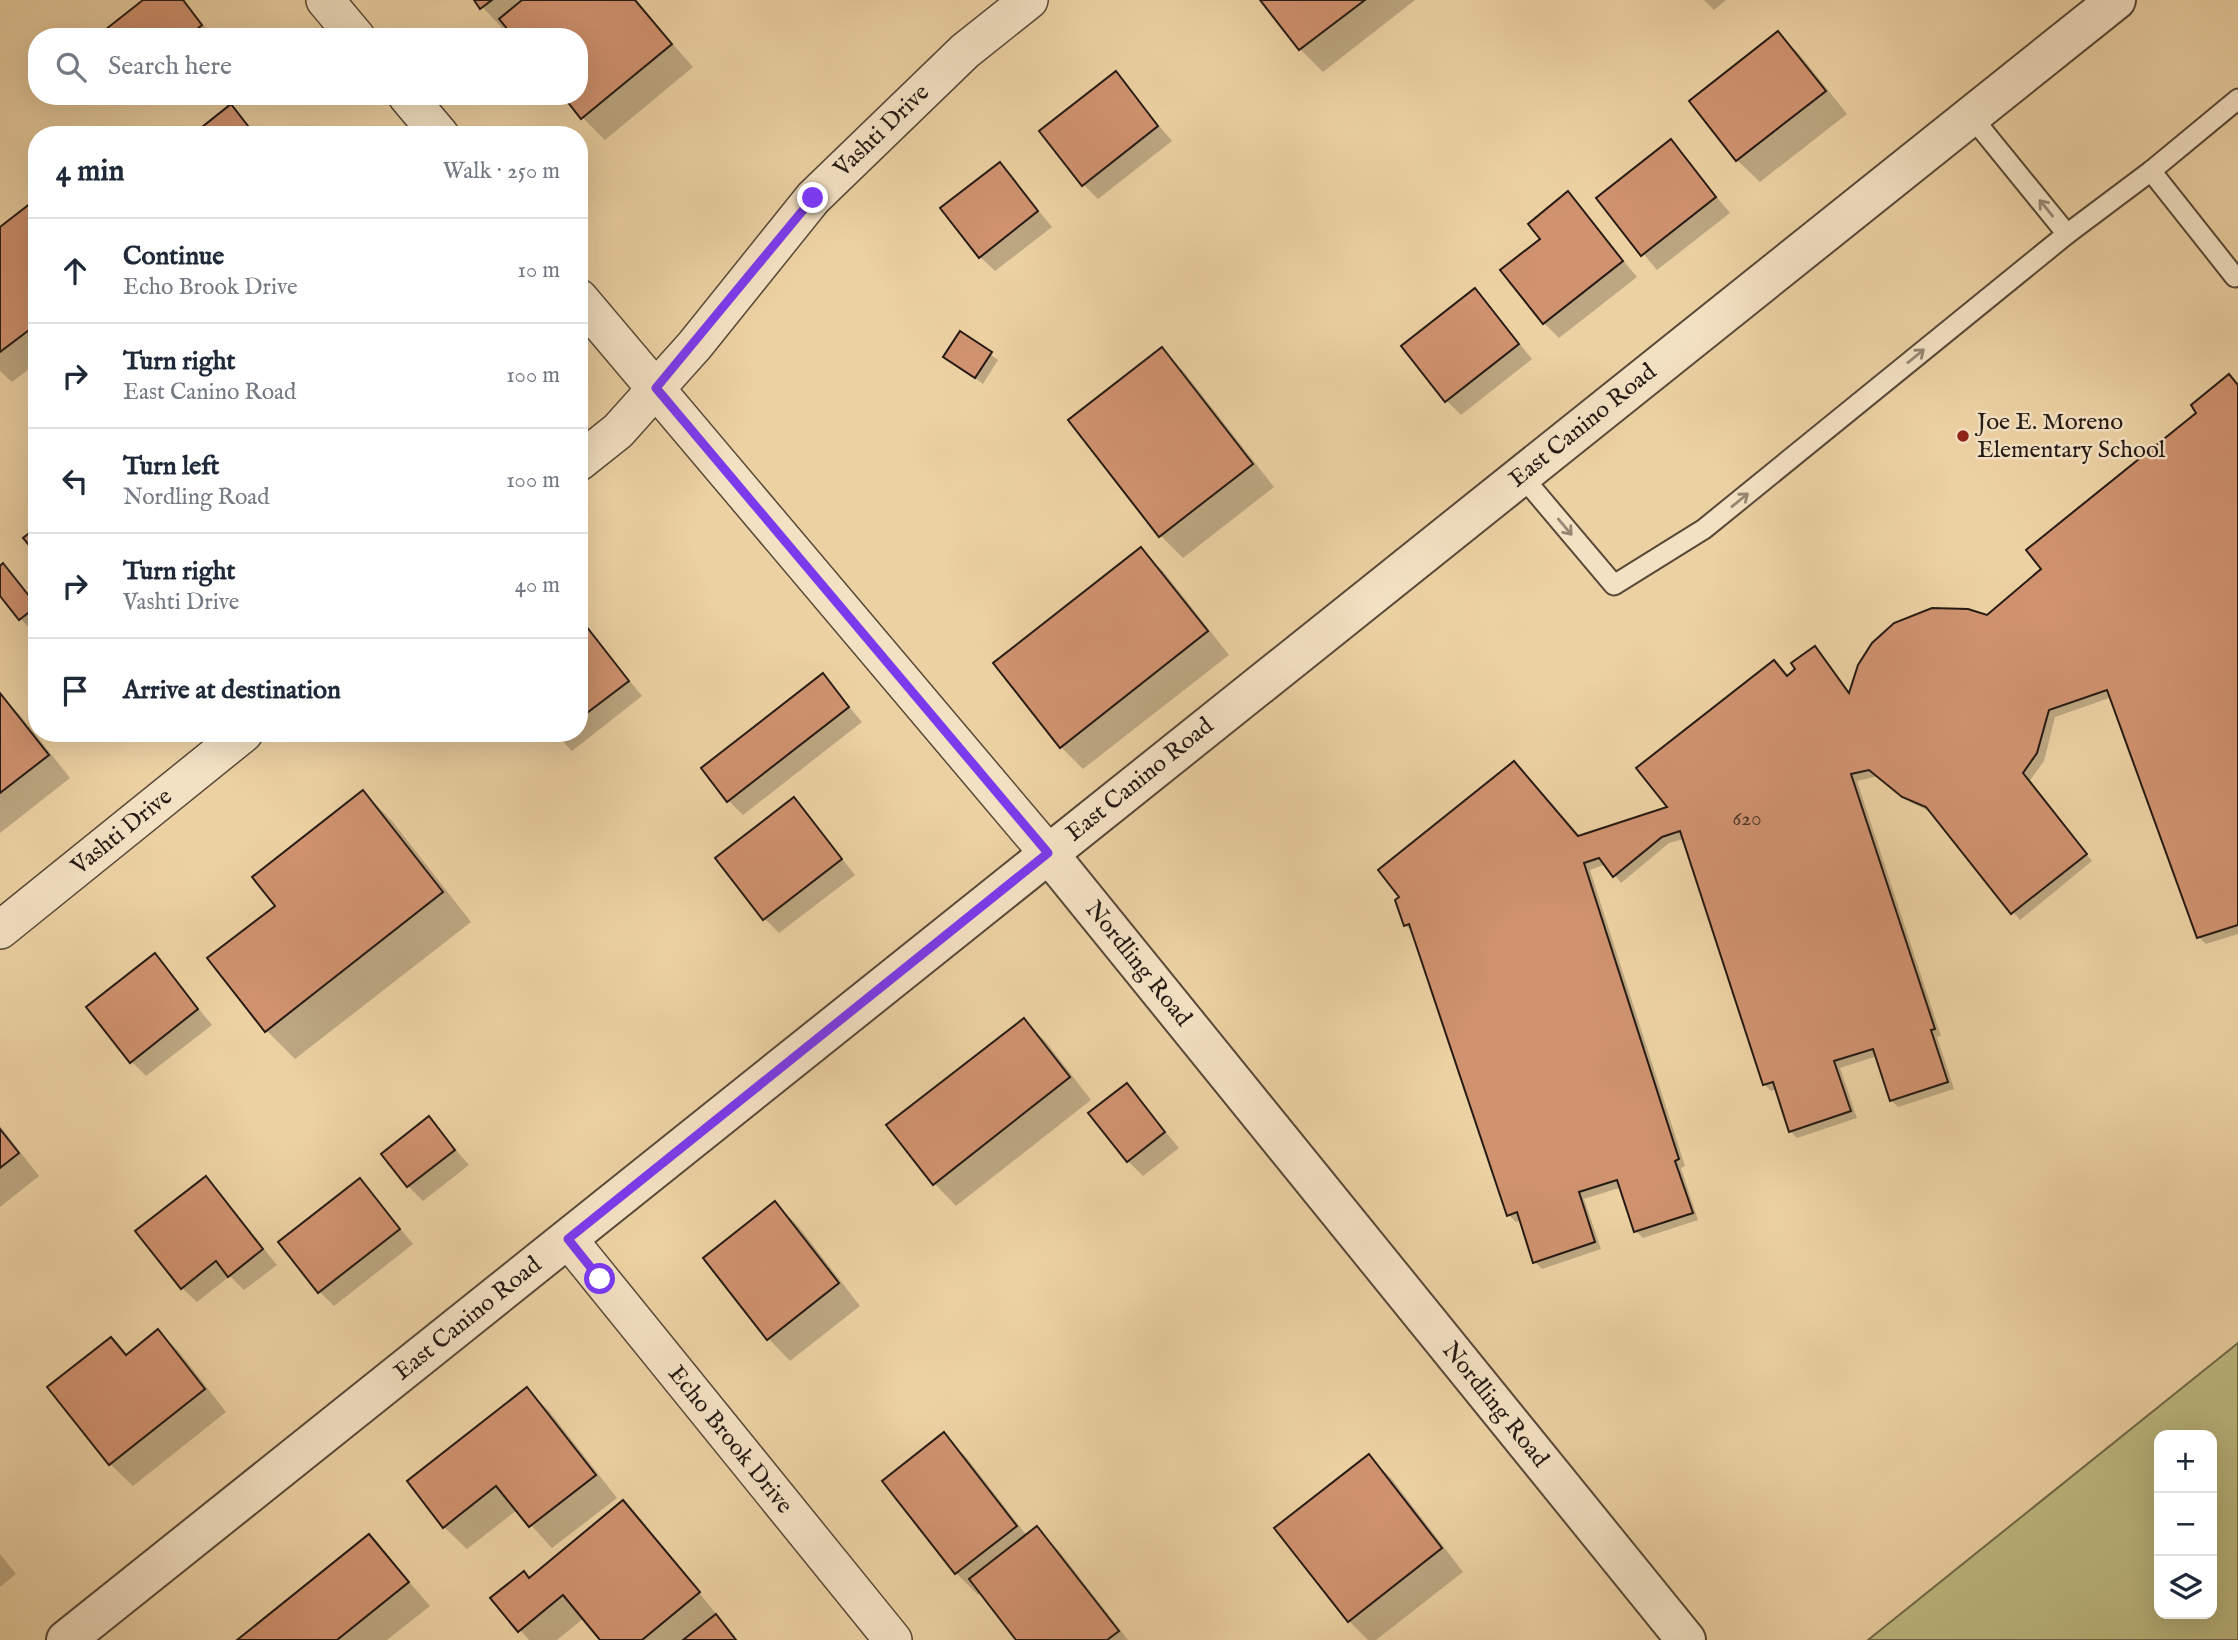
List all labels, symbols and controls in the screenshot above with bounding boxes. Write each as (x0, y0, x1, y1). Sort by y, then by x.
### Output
search box (28, 28, 588, 105)
icon: search (52, 48, 90, 86)
text: Search here (108, 50, 232, 83)
street label: Vashti Drive (827, 78, 936, 185)
text: 4 min (56, 153, 124, 191)
text: Walk · 250 m (443, 157, 560, 186)
route end (797, 182, 828, 213)
one-way arrow (2039, 199, 2054, 218)
text: Continue (123, 240, 224, 273)
icon: ahead (56, 252, 94, 290)
text: 10 m (517, 256, 560, 285)
text: Echo Brook Drive (123, 273, 298, 302)
text: Turn right (123, 345, 236, 378)
one-way arrow (1906, 348, 1924, 364)
icon: right (56, 357, 94, 395)
street label: East Canino Road (1503, 357, 1663, 495)
text: 100 m (506, 361, 560, 390)
text: East Canino Road (123, 378, 296, 407)
place label: Joe E. Moreno Elementary School (1974, 407, 2166, 466)
marker: Joe E. Moreno Elementary School (1955, 428, 1971, 444)
text: Turn left (123, 450, 220, 483)
icon: left (56, 462, 94, 500)
text: 100 m (506, 466, 560, 495)
text: Nordling Road (123, 483, 269, 512)
one-way arrow (1730, 492, 1748, 508)
one-way arrow (1557, 518, 1573, 536)
text: Turn right (123, 555, 236, 588)
icon: right (56, 567, 94, 605)
text: 40 m (515, 571, 560, 600)
text: Vashti Drive (123, 588, 239, 617)
icon: arrive (56, 672, 94, 710)
text: Arrive at destination (123, 674, 341, 707)
street label: East Canino Road (1060, 711, 1220, 849)
street label: Vashti Drive (64, 782, 179, 883)
house number: 620 (1732, 806, 1762, 833)
street label: Nordling Road (1078, 895, 1198, 1033)
street label: East Canino Road (388, 1250, 548, 1388)
route start (584, 1263, 615, 1294)
street label: Nordling Road (1435, 1336, 1555, 1474)
street label: Echo Brook Drive (661, 1359, 799, 1521)
map controls (2154, 1430, 2217, 1619)
button: + (2154, 1430, 2217, 1493)
button: − (2154, 1493, 2217, 1556)
button: layers (2154, 1556, 2217, 1619)

